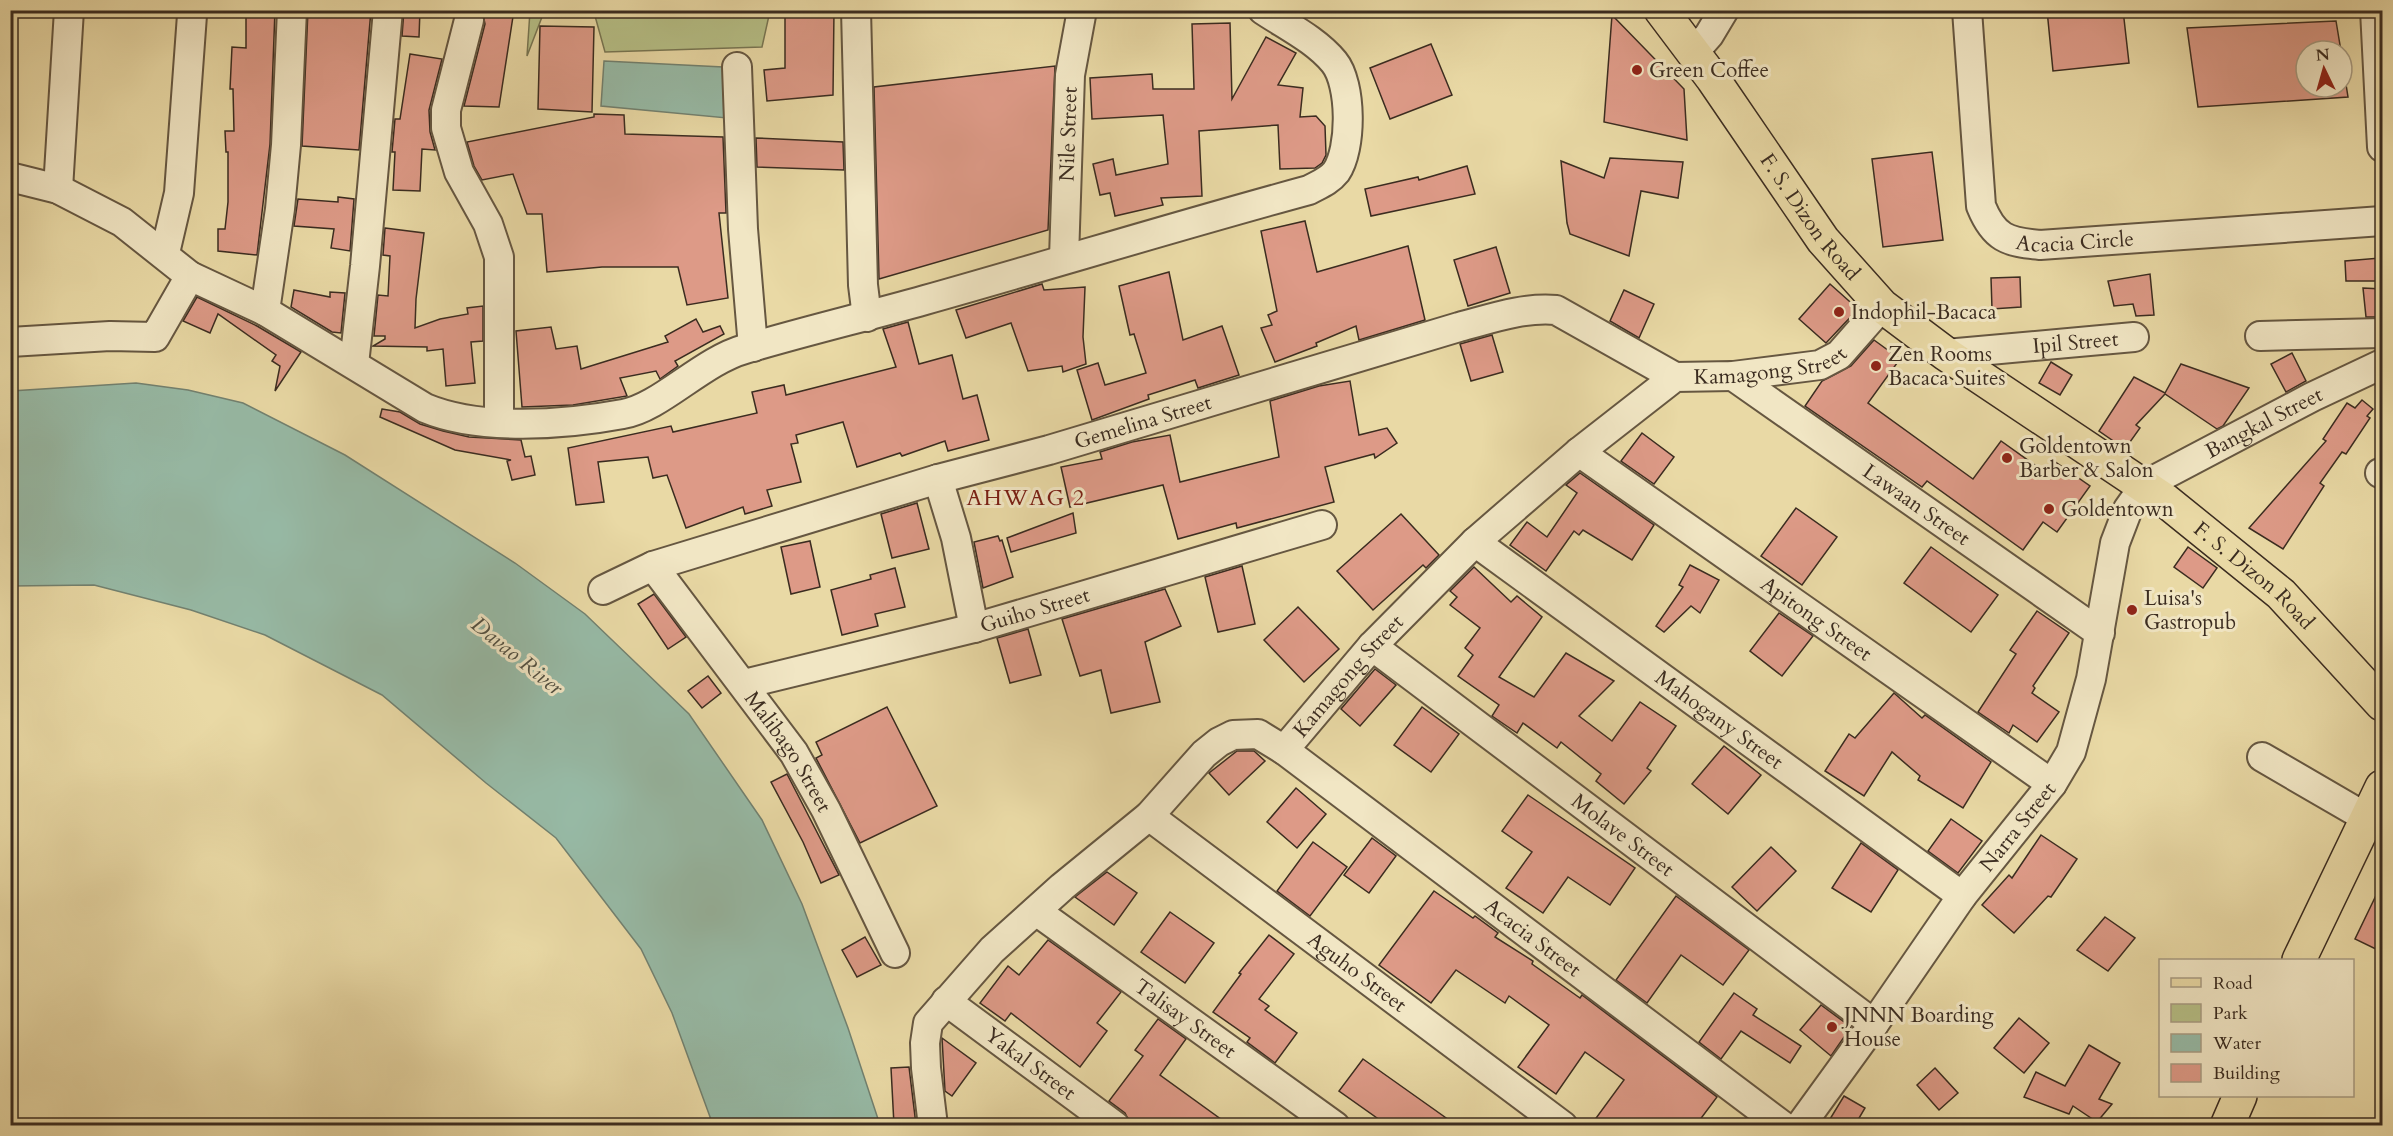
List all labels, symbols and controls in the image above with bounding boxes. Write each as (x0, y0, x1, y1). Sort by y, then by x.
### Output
north arrow (2294, 39, 2354, 99)
text: N (2315, 43, 2331, 67)
place label: Green Coffee (1649, 56, 1769, 85)
marker: Green Coffee (1630, 63, 1644, 77)
street label: Nile Street (1052, 86, 1084, 182)
street label: F. S. Dizon Road (1753, 147, 1867, 287)
street label: Acacia Circle (2014, 224, 2135, 259)
place label: Indophil-Bacaca (1851, 298, 1997, 327)
marker: Indophil-Bacaca (1832, 305, 1846, 319)
street label: Ipil Street (2031, 324, 2120, 361)
place label: Zen Rooms Bacaca Suites (1888, 340, 2005, 393)
street label: Kamagong Street (1693, 341, 1854, 391)
marker: Zen Rooms Bacaca Suites (1869, 359, 1883, 373)
street label: Bangkal Street (2200, 380, 2327, 465)
street label: Gemelina Street (1071, 388, 1215, 456)
place label: Goldentown Barber & Salon (2019, 432, 2154, 485)
marker: Goldentown Barber & Salon (2000, 451, 2014, 465)
street label: Lawaan Street (1857, 457, 1976, 552)
district label: AHWAG 2 (966, 483, 1086, 513)
place label: Goldentown (2061, 495, 2174, 524)
marker: Goldentown (2042, 502, 2056, 516)
street label: F. S. Dizon Road (2188, 515, 2321, 636)
street label: Apitong Street (1755, 569, 1878, 668)
street label: Guiho Street (976, 580, 1093, 640)
place label: Luisa's Gastropub (2144, 584, 2236, 637)
marker: Luisa's Gastropub (2125, 603, 2139, 617)
street label: Kamagong Street (1286, 608, 1410, 744)
water label: Davao River (465, 610, 570, 703)
street label: Mahogany Street (1649, 663, 1790, 776)
street label: Malibago Street (738, 685, 839, 818)
street label: Narra Street (1973, 776, 2063, 878)
street label: Molave Street (1565, 787, 1681, 883)
street label: Acacia Street (1478, 891, 1587, 984)
street label: Aguho Street (1301, 925, 1413, 1019)
legend (2159, 959, 2354, 1097)
text: Road (2213, 971, 2253, 996)
street label: Talisay Street (1129, 972, 1243, 1065)
place label: JNNN Boarding House (1841, 1001, 1994, 1054)
text: Park (2213, 1001, 2248, 1026)
street label: Yakal Street (979, 1020, 1082, 1107)
marker: JNNN Boarding House (1825, 1020, 1839, 1034)
text: Water (2212, 1031, 2262, 1056)
text: Building (2213, 1061, 2281, 1086)

